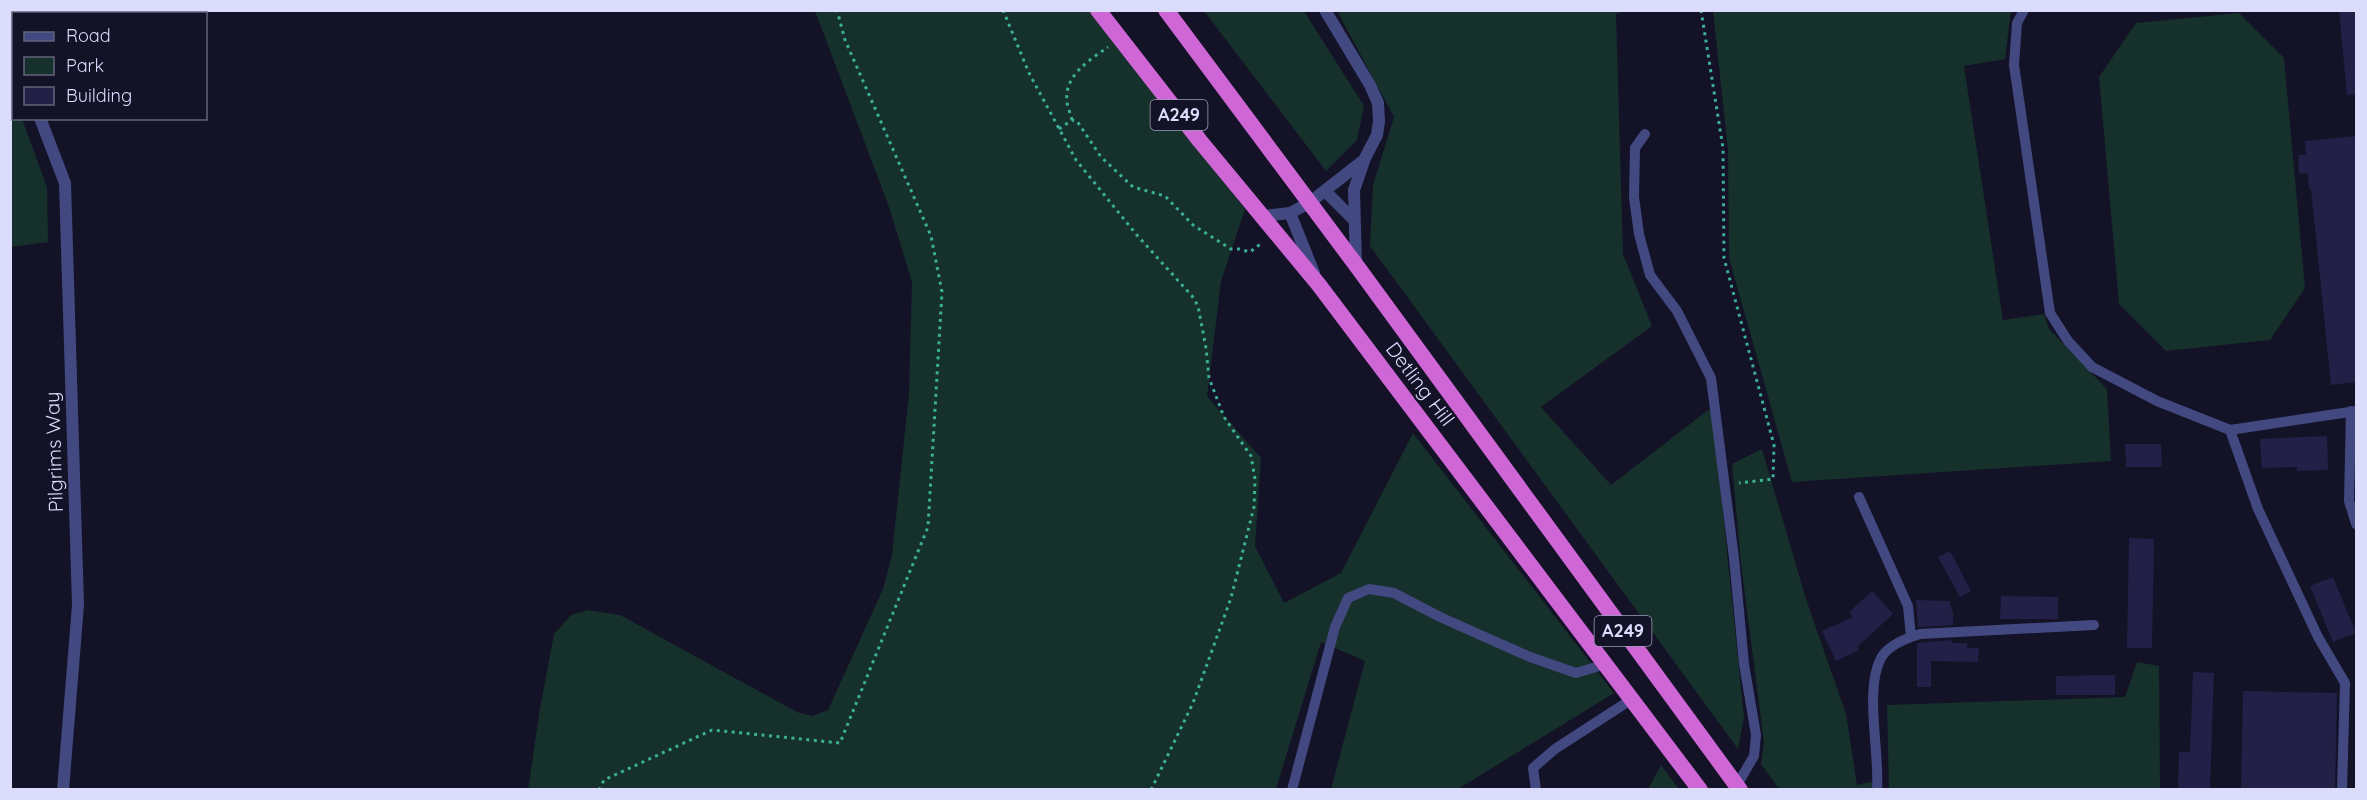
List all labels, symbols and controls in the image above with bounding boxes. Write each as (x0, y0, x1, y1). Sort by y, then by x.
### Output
legend (12, 12, 207, 120)
text: Road (66, 24, 111, 47)
text: Park (66, 54, 104, 77)
text: Building (66, 84, 132, 107)
road number: A249 (1150, 100, 1208, 130)
street label: Detling Hill (1381, 337, 1460, 431)
street label: Pilgrims Way (39, 391, 68, 513)
road number: A249 (1594, 616, 1652, 646)

